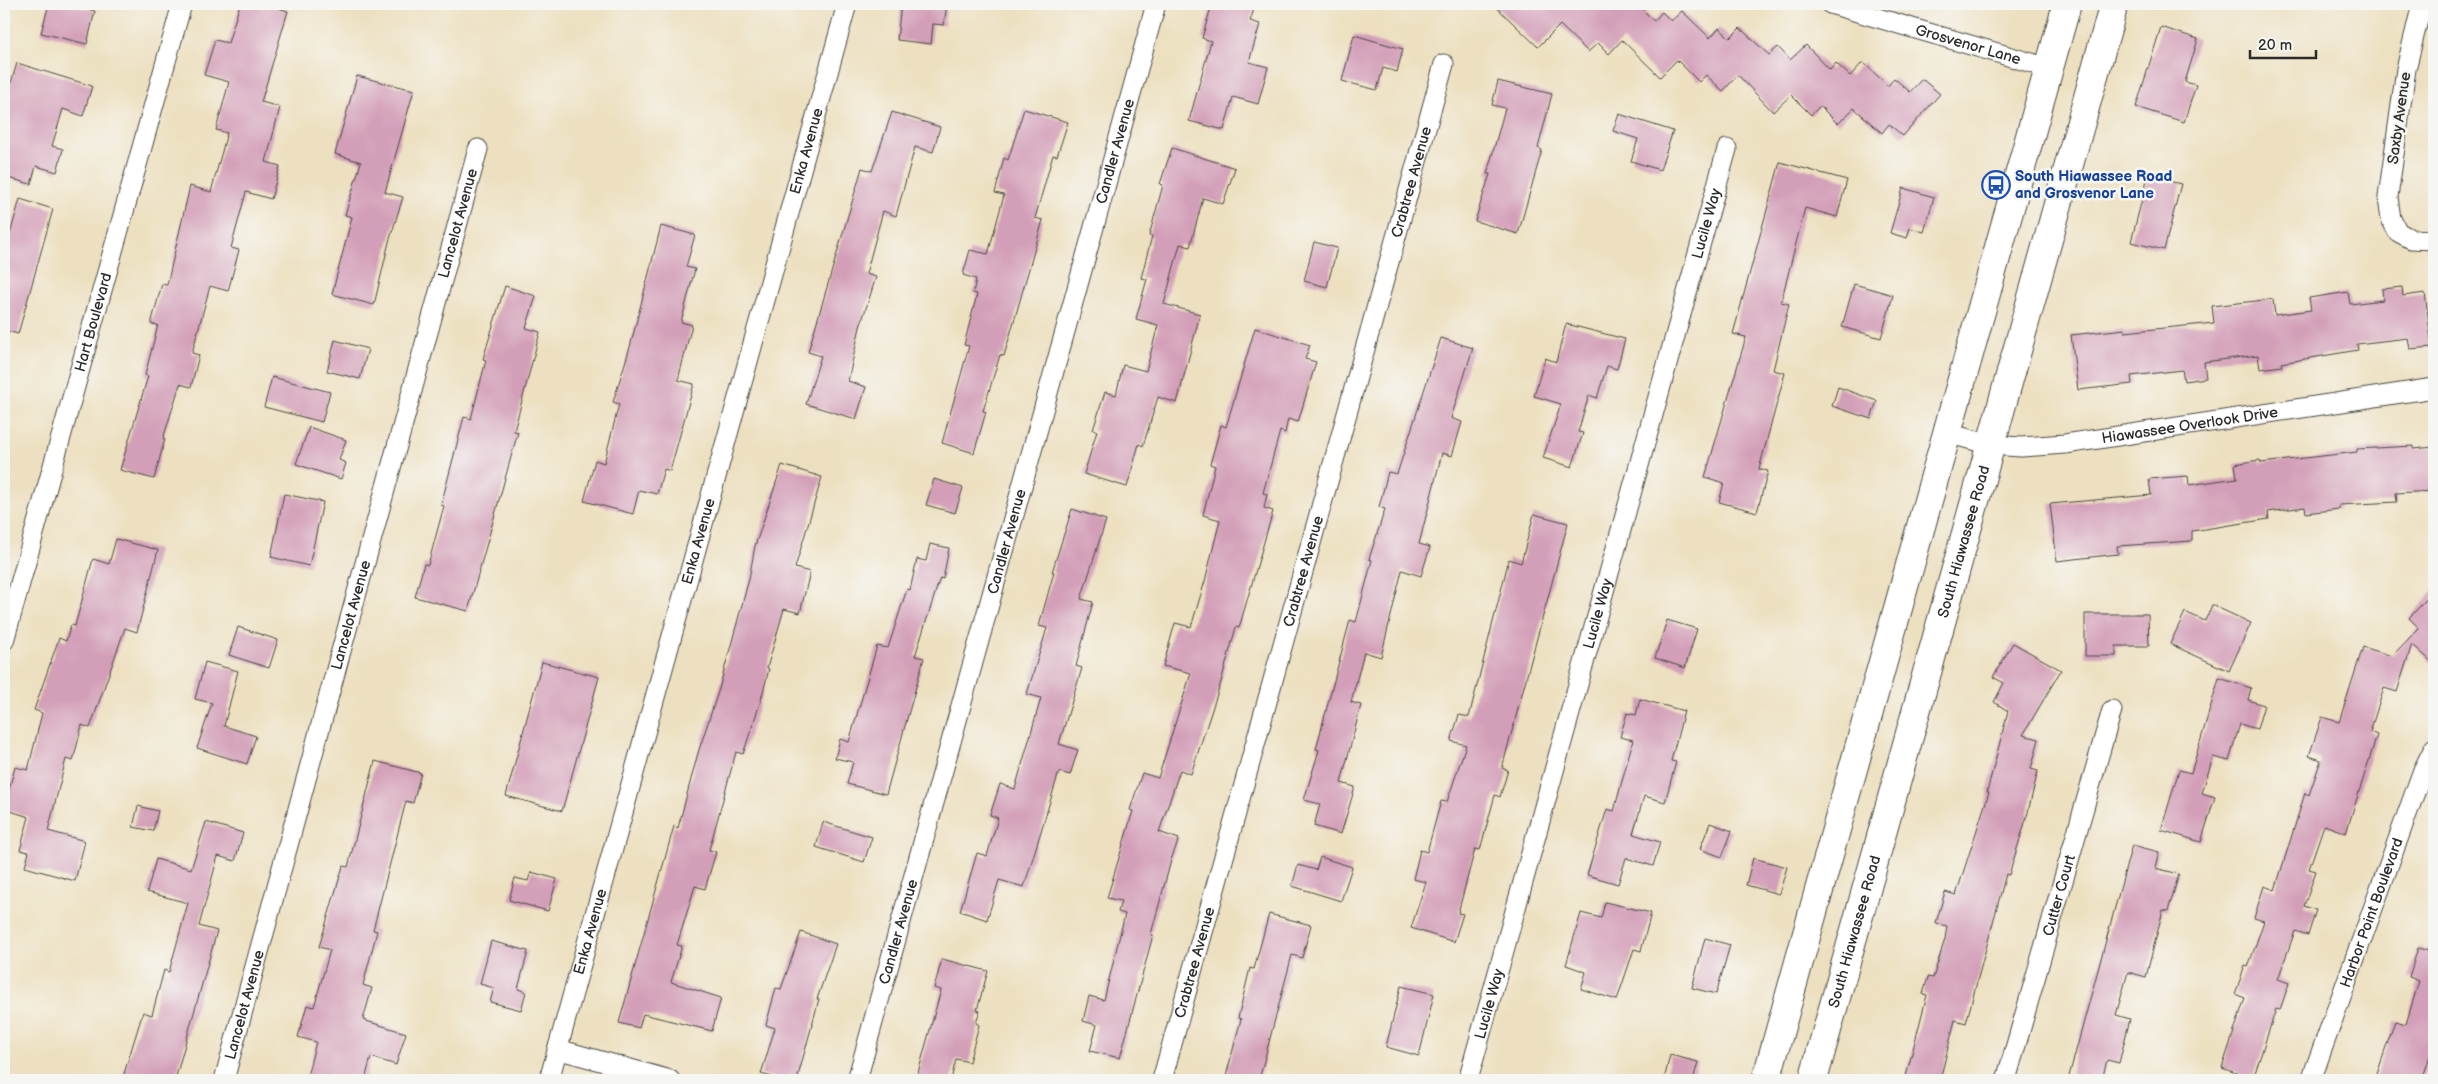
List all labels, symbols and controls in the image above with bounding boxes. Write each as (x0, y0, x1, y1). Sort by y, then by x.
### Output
street label: Grosvenor Lane (1913, 20, 2023, 69)
scale bar (2250, 28, 2317, 60)
text: 20 m (2258, 36, 2292, 55)
street label: Saxby Avenue (2384, 71, 2415, 165)
street label: Candler Avenue (1092, 97, 1139, 206)
street label: Enka Avenue (786, 106, 828, 196)
street label: Crabtree Avenue (1387, 124, 1436, 240)
street label: Lancelot Avenue (434, 166, 482, 280)
place label: South Hiawassee Road and Grosvenor Lane (2015, 167, 2172, 203)
bus stop icon: South Hiawassee Road and Grosvenor Lane (1981, 170, 2011, 200)
street label: Lucile Way (1688, 186, 1726, 261)
street label: Hart Boulevard (71, 271, 116, 374)
street label: Hiawassee Overlook Drive (2100, 403, 2279, 448)
street label: South Hiawassee Road (1934, 464, 1994, 620)
street label: Candler Avenue (983, 487, 1031, 596)
street label: Enka Avenue (678, 496, 720, 587)
street label: Crabtree Avenue (1279, 514, 1328, 629)
street label: Lancelot Avenue (327, 558, 375, 672)
street label: Lucile Way (1579, 576, 1617, 651)
street label: Harbor Point Boulevard (2336, 835, 2408, 990)
street label: Cutter Court (2039, 852, 2080, 938)
street label: South Hiawassee Road (1825, 854, 1885, 1010)
street label: Candler Avenue (875, 877, 922, 986)
street label: Enka Avenue (570, 886, 612, 977)
street label: Crabtree Avenue (1171, 905, 1220, 1020)
street label: Lancelot Avenue (221, 948, 269, 1062)
street label: Lucile Way (1471, 966, 1509, 1041)

